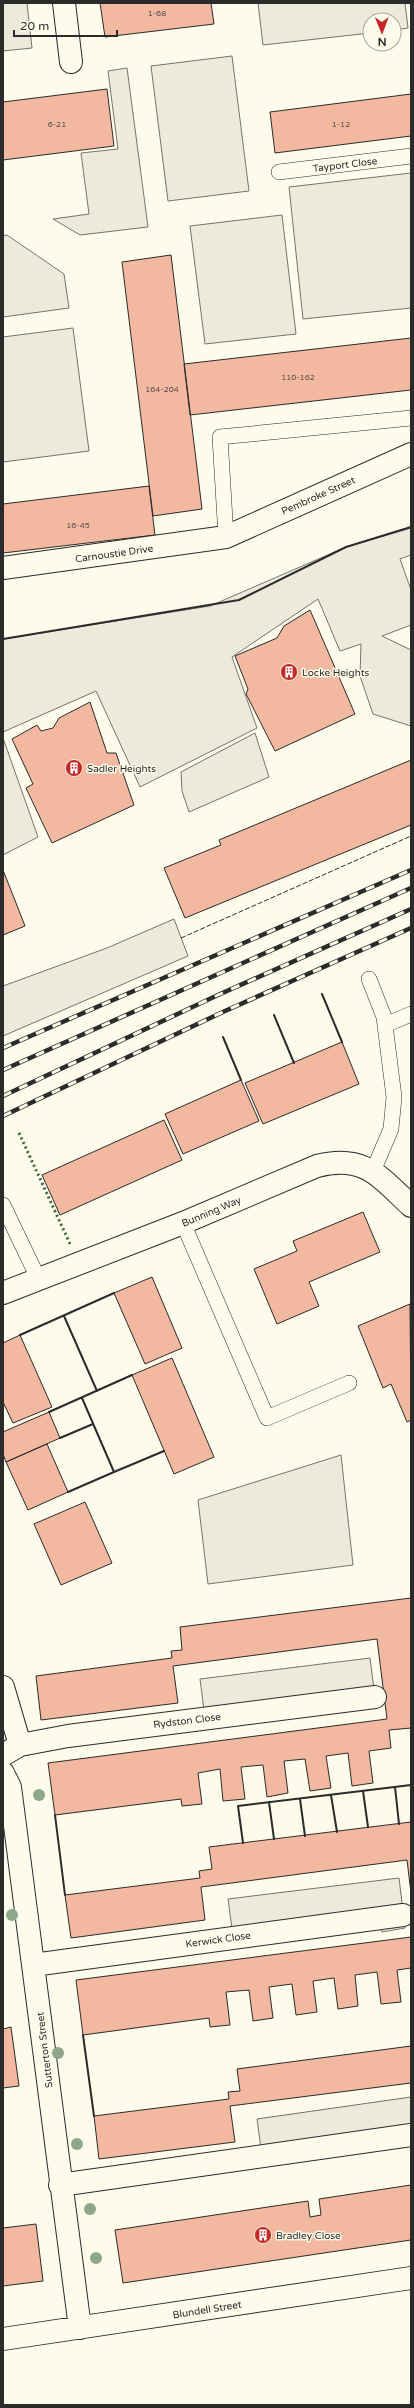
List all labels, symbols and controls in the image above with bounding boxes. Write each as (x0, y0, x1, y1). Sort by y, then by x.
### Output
house number: 1-68 (148, 9, 166, 18)
scale bar (14, 12, 117, 38)
north arrow (362, 12, 402, 52)
text: 20 m (20, 19, 49, 33)
text: N (378, 35, 387, 48)
house number: 6-21 (48, 120, 66, 129)
house number: 1-12 (332, 120, 350, 129)
street label: Tayport Close (312, 155, 378, 175)
house number: 110-162 (281, 373, 315, 382)
house number: 164-204 (145, 385, 179, 394)
street label: Pembroke Street (280, 474, 357, 518)
house number: 16-45 (66, 521, 90, 530)
street label: Carnoustie Drive (74, 543, 154, 565)
building icon: Locke Heights (279, 662, 299, 682)
place label: Locke Heights (302, 667, 369, 679)
building icon: Sadler Heights (64, 758, 84, 778)
place label: Sadler Heights (87, 763, 156, 775)
street label: Bunning Way (180, 1194, 243, 1230)
street label: Rydston Close (153, 1711, 222, 1731)
street label: Kerwick Close (185, 1929, 252, 1951)
street label: Sutterton Street (34, 2011, 56, 2088)
building icon: Bradley Close (253, 2225, 273, 2245)
place label: Bradley Close (276, 2230, 341, 2242)
street label: Blundell Street (172, 2299, 243, 2321)

